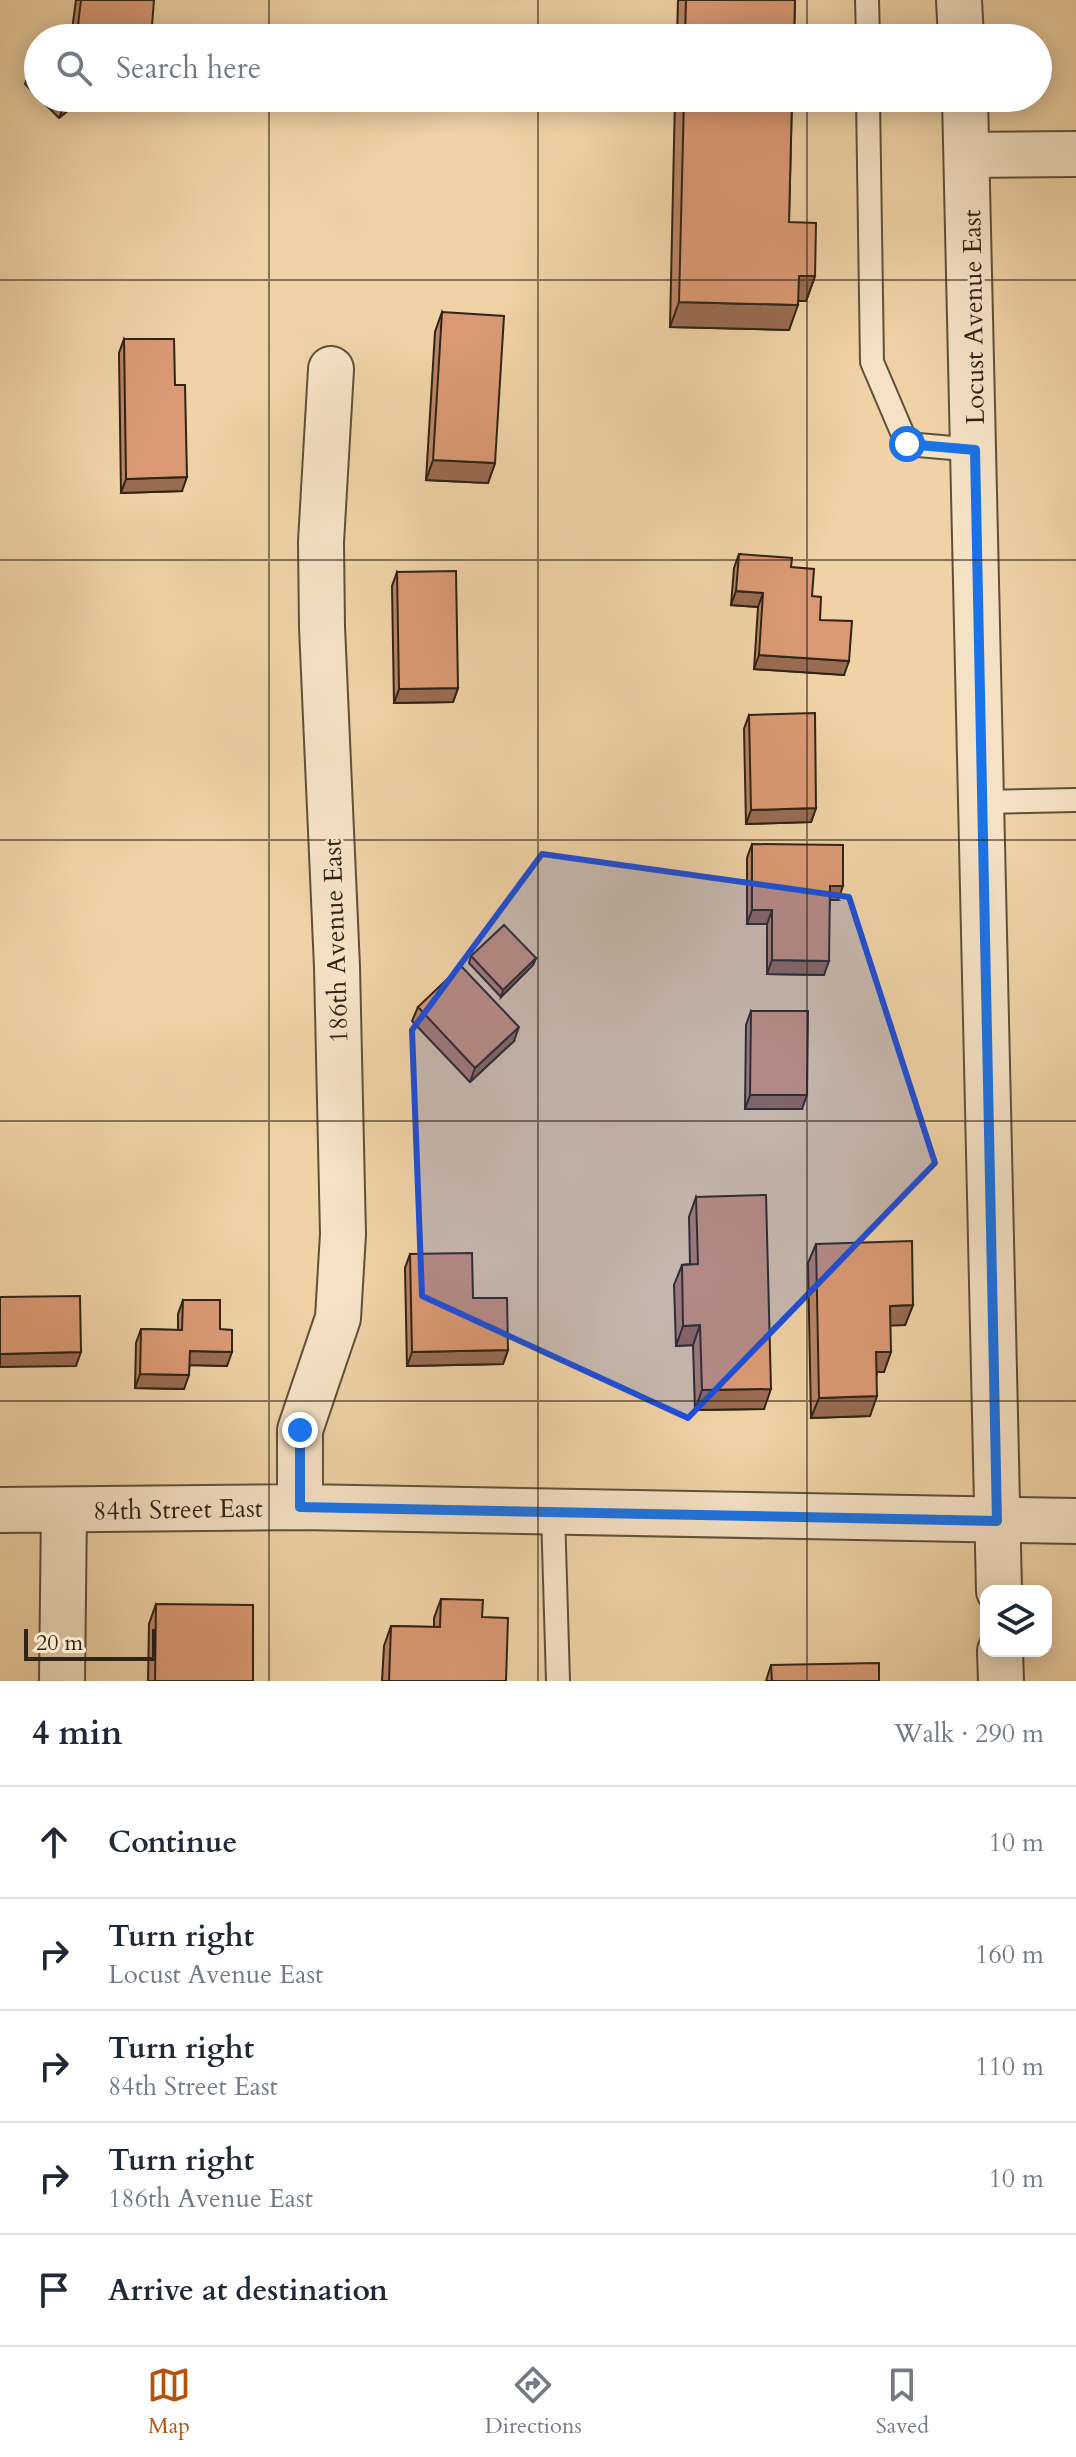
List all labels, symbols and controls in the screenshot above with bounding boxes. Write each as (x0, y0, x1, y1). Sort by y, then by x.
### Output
search box (24, 24, 1052, 112)
icon: search (52, 46, 96, 90)
text: Search here (116, 48, 261, 89)
street label: Locust Avenue East (954, 209, 993, 425)
route start (889, 426, 925, 462)
street label: 186th Avenue East (314, 838, 357, 1044)
route end (282, 1412, 318, 1448)
street label: 84th Street East (93, 1491, 263, 1528)
map controls (980, 1585, 1052, 1657)
button: layers (980, 1585, 1052, 1657)
scale bar (24, 1625, 156, 1661)
text: 20 m (36, 1628, 83, 1658)
text: 4 min (32, 1710, 123, 1756)
text: Walk · 290 m (894, 1716, 1044, 1751)
icon: ahead (32, 1820, 76, 1864)
text: Continue (108, 1822, 237, 1863)
text: 10 m (988, 1825, 1044, 1860)
text: Turn right (108, 1916, 254, 1957)
icon: right (32, 1932, 76, 1976)
text: 160 m (975, 1937, 1044, 1972)
text: Locust Avenue East (108, 1957, 323, 1992)
text: Turn right (108, 2028, 254, 2069)
icon: right (32, 2044, 76, 2088)
text: 110 m (975, 2049, 1044, 2084)
text: 84th Street East (108, 2069, 278, 2104)
text: Turn right (108, 2140, 254, 2181)
icon: right (32, 2156, 76, 2200)
text: 10 m (988, 2161, 1044, 2196)
text: 186th Avenue East (108, 2181, 313, 2216)
icon: arrive (32, 2268, 76, 2312)
text: Arrive at destination (108, 2270, 388, 2311)
tab: Map (147, 2363, 191, 2441)
tab: Directions (485, 2363, 582, 2441)
tab: Saved (876, 2363, 929, 2441)

